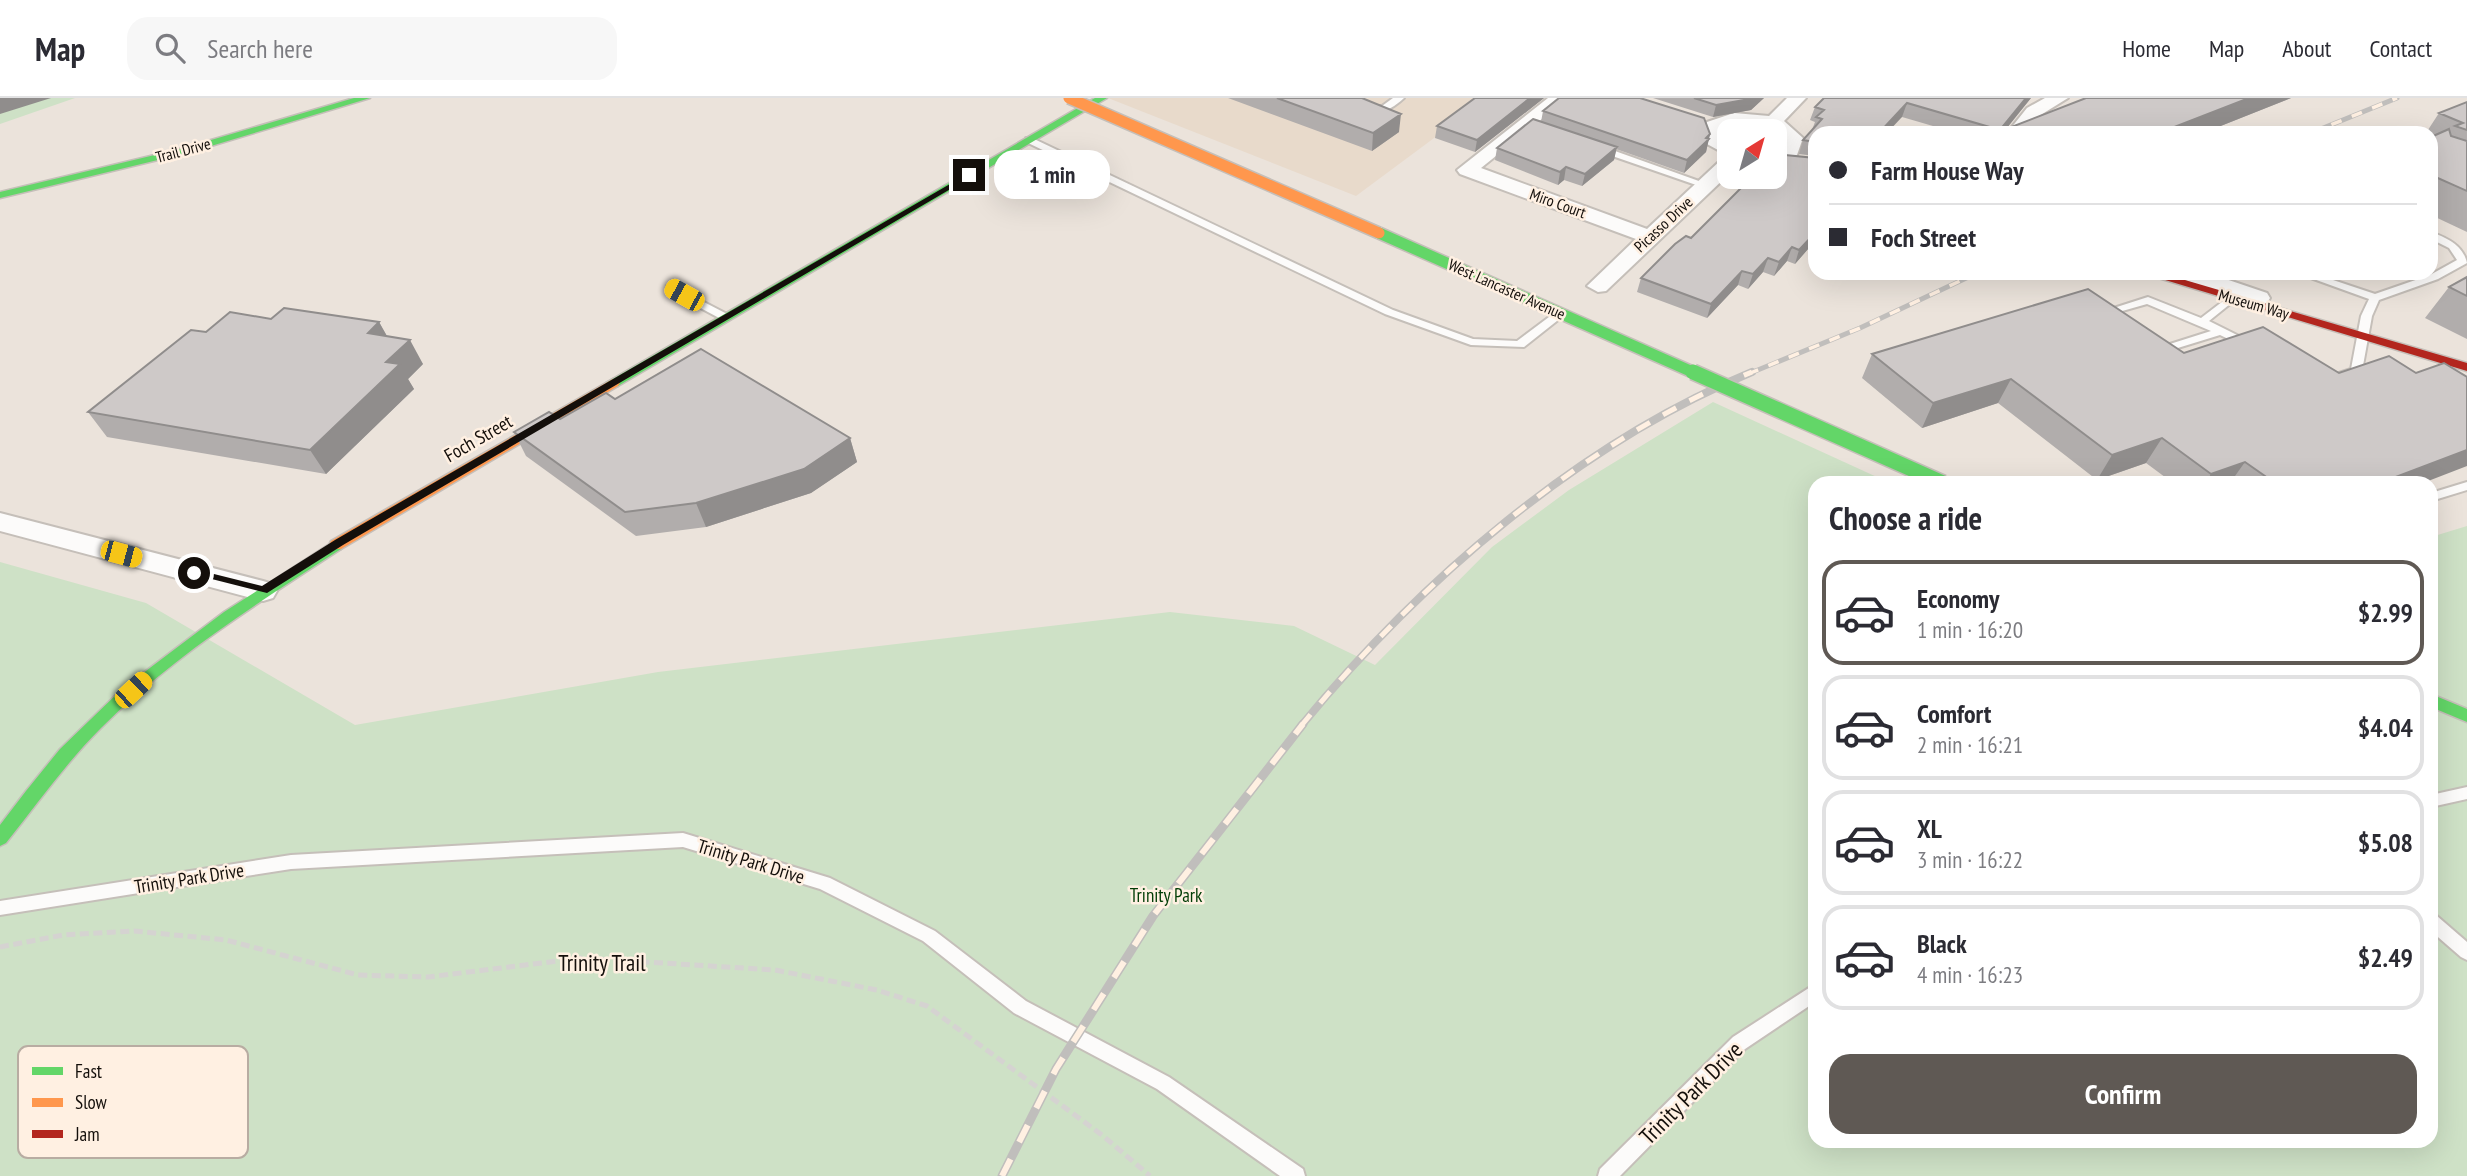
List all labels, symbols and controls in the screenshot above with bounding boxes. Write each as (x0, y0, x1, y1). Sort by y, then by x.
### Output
search box (127, 17, 617, 80)
text: Map (35, 27, 85, 70)
icon: search (151, 29, 189, 67)
text: Search here (207, 32, 313, 65)
text: Home (2122, 33, 2171, 64)
text: Map (2209, 33, 2244, 64)
text: About (2282, 33, 2331, 64)
text: Contact (2369, 33, 2432, 64)
north arrow (1717, 119, 1787, 189)
map controls (1717, 119, 1787, 189)
street label: Trail Drive (153, 133, 213, 167)
callout: 1 min (993, 150, 1109, 200)
text: Farm House Way (1871, 154, 2024, 187)
route end (953, 159, 985, 191)
text: 1 min (1029, 160, 1075, 189)
street label: Miro Court (1527, 184, 1589, 223)
street label: Picasso Drive (1629, 192, 1697, 256)
text: Foch Street (1871, 221, 1976, 254)
street label: West Lancaster Avenue (1445, 254, 1569, 324)
car (661, 276, 708, 314)
street label: Museum Way (2217, 284, 2291, 324)
street label: Foch Street (440, 409, 517, 467)
text: Choose a ride (1829, 497, 1982, 539)
car (98, 538, 145, 570)
route start (178, 557, 210, 589)
icon: car (1833, 581, 1896, 644)
text: Economy (1917, 582, 1999, 615)
text: $2.99 (2358, 596, 2413, 629)
text: 1 min · 16:20 (1917, 615, 2023, 644)
car (111, 668, 156, 712)
icon: car (1833, 696, 1896, 759)
text: Comfort (1917, 697, 1991, 730)
text: $4.04 (2358, 711, 2413, 744)
text: 2 min · 16:21 (1917, 730, 2023, 759)
icon: car (1833, 811, 1896, 874)
text: XL (1917, 812, 1942, 845)
text: $5.08 (2358, 826, 2413, 859)
street label: Trinity Park Drive (695, 833, 808, 889)
text: 3 min · 16:22 (1917, 845, 2023, 874)
street label: Trinity Park Drive (132, 857, 246, 899)
park label: Trinity Park (1130, 883, 1203, 907)
icon: car (1833, 926, 1896, 989)
text: Black (1917, 927, 1967, 960)
text: $2.49 (2358, 941, 2413, 974)
street label: Trinity Trail (558, 948, 646, 977)
text: 4 min · 16:23 (1917, 960, 2023, 989)
street label: Trinity Park Drive (1633, 1035, 1748, 1150)
legend (18, 1046, 248, 1158)
button: Confirm (1829, 1054, 2417, 1134)
text: Fast (75, 1059, 103, 1083)
text: Slow (75, 1090, 108, 1114)
text: Jam (74, 1122, 100, 1146)

